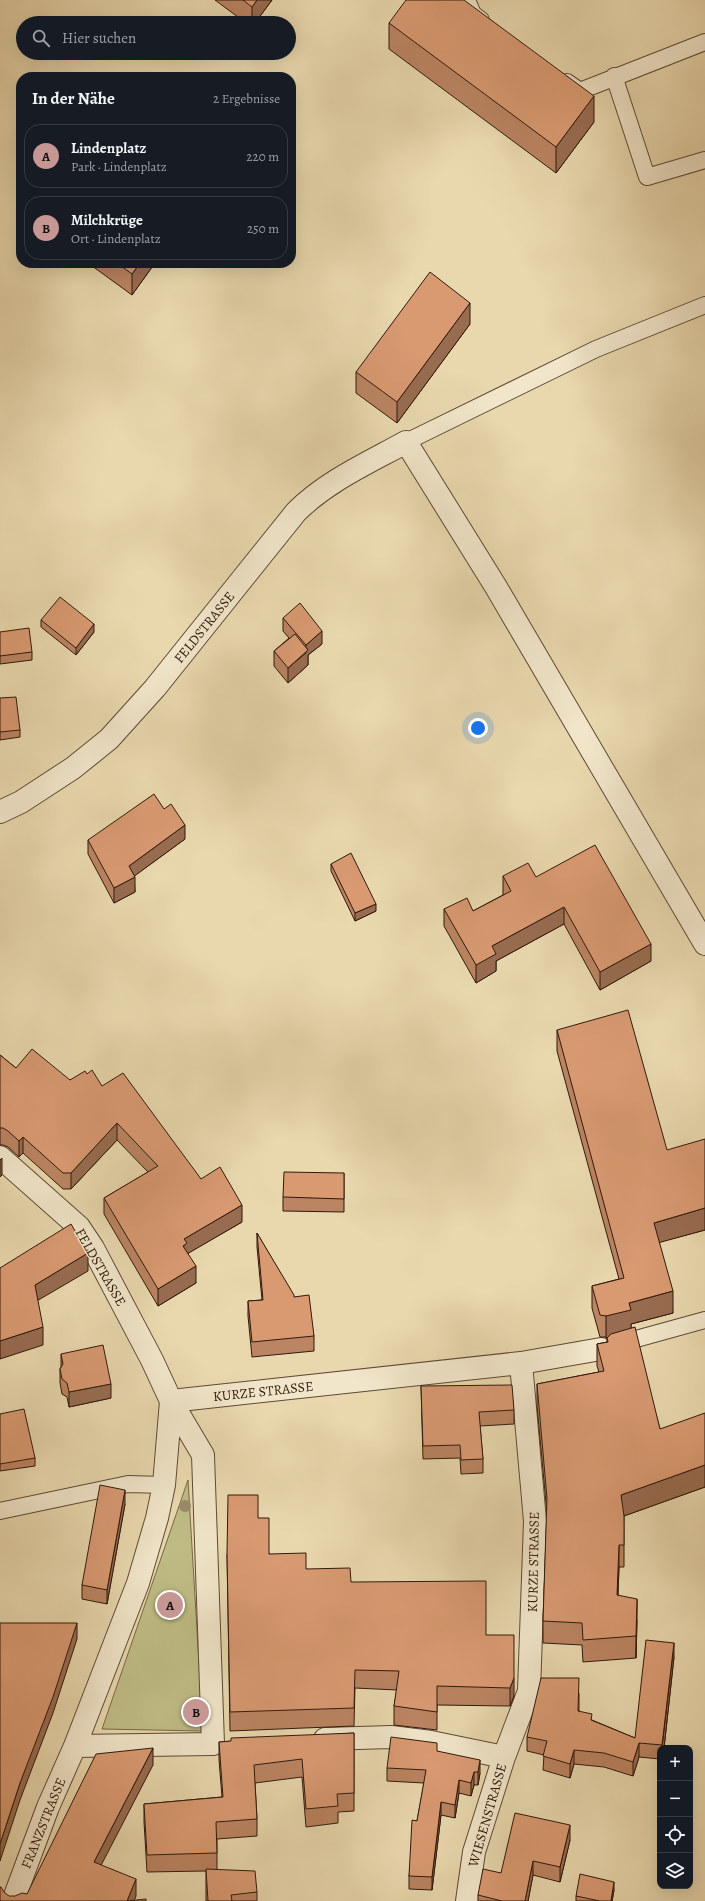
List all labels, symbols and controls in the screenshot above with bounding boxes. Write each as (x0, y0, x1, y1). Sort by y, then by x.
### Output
search box (16, 16, 296, 60)
icon: search (30, 27, 52, 49)
text: Hier suchen (62, 28, 136, 48)
text: In der Nähe (32, 87, 115, 110)
text: 2 Ergebnisse (213, 90, 280, 107)
text: Lindenplatz (71, 138, 146, 158)
text: A (42, 148, 50, 165)
text: 220 m (246, 148, 279, 165)
text: Park · Lindenplatz (71, 158, 167, 175)
text: Milchkrüge (71, 210, 143, 230)
text: B (42, 220, 50, 237)
text: 250 m (247, 220, 279, 237)
text: Ort · Lindenplatz (71, 230, 161, 247)
street label: FELDSTRASSE (170, 588, 239, 667)
your location (468, 718, 488, 738)
street label: FELDSTRASSE (71, 1225, 131, 1310)
street label: KURZE STRASSE (212, 1377, 314, 1406)
street label: KURZE STRASSE (523, 1511, 544, 1613)
pin: A (157, 1590, 183, 1620)
pin: B (183, 1697, 209, 1727)
map controls (657, 1745, 693, 1889)
button: + (657, 1745, 693, 1781)
street label: WIESENSTRASSE (463, 1761, 511, 1870)
street label: FRANZSTRASSE (17, 1775, 70, 1872)
button: − (657, 1781, 693, 1817)
button: locate (657, 1817, 693, 1853)
button: layers (657, 1853, 693, 1889)

